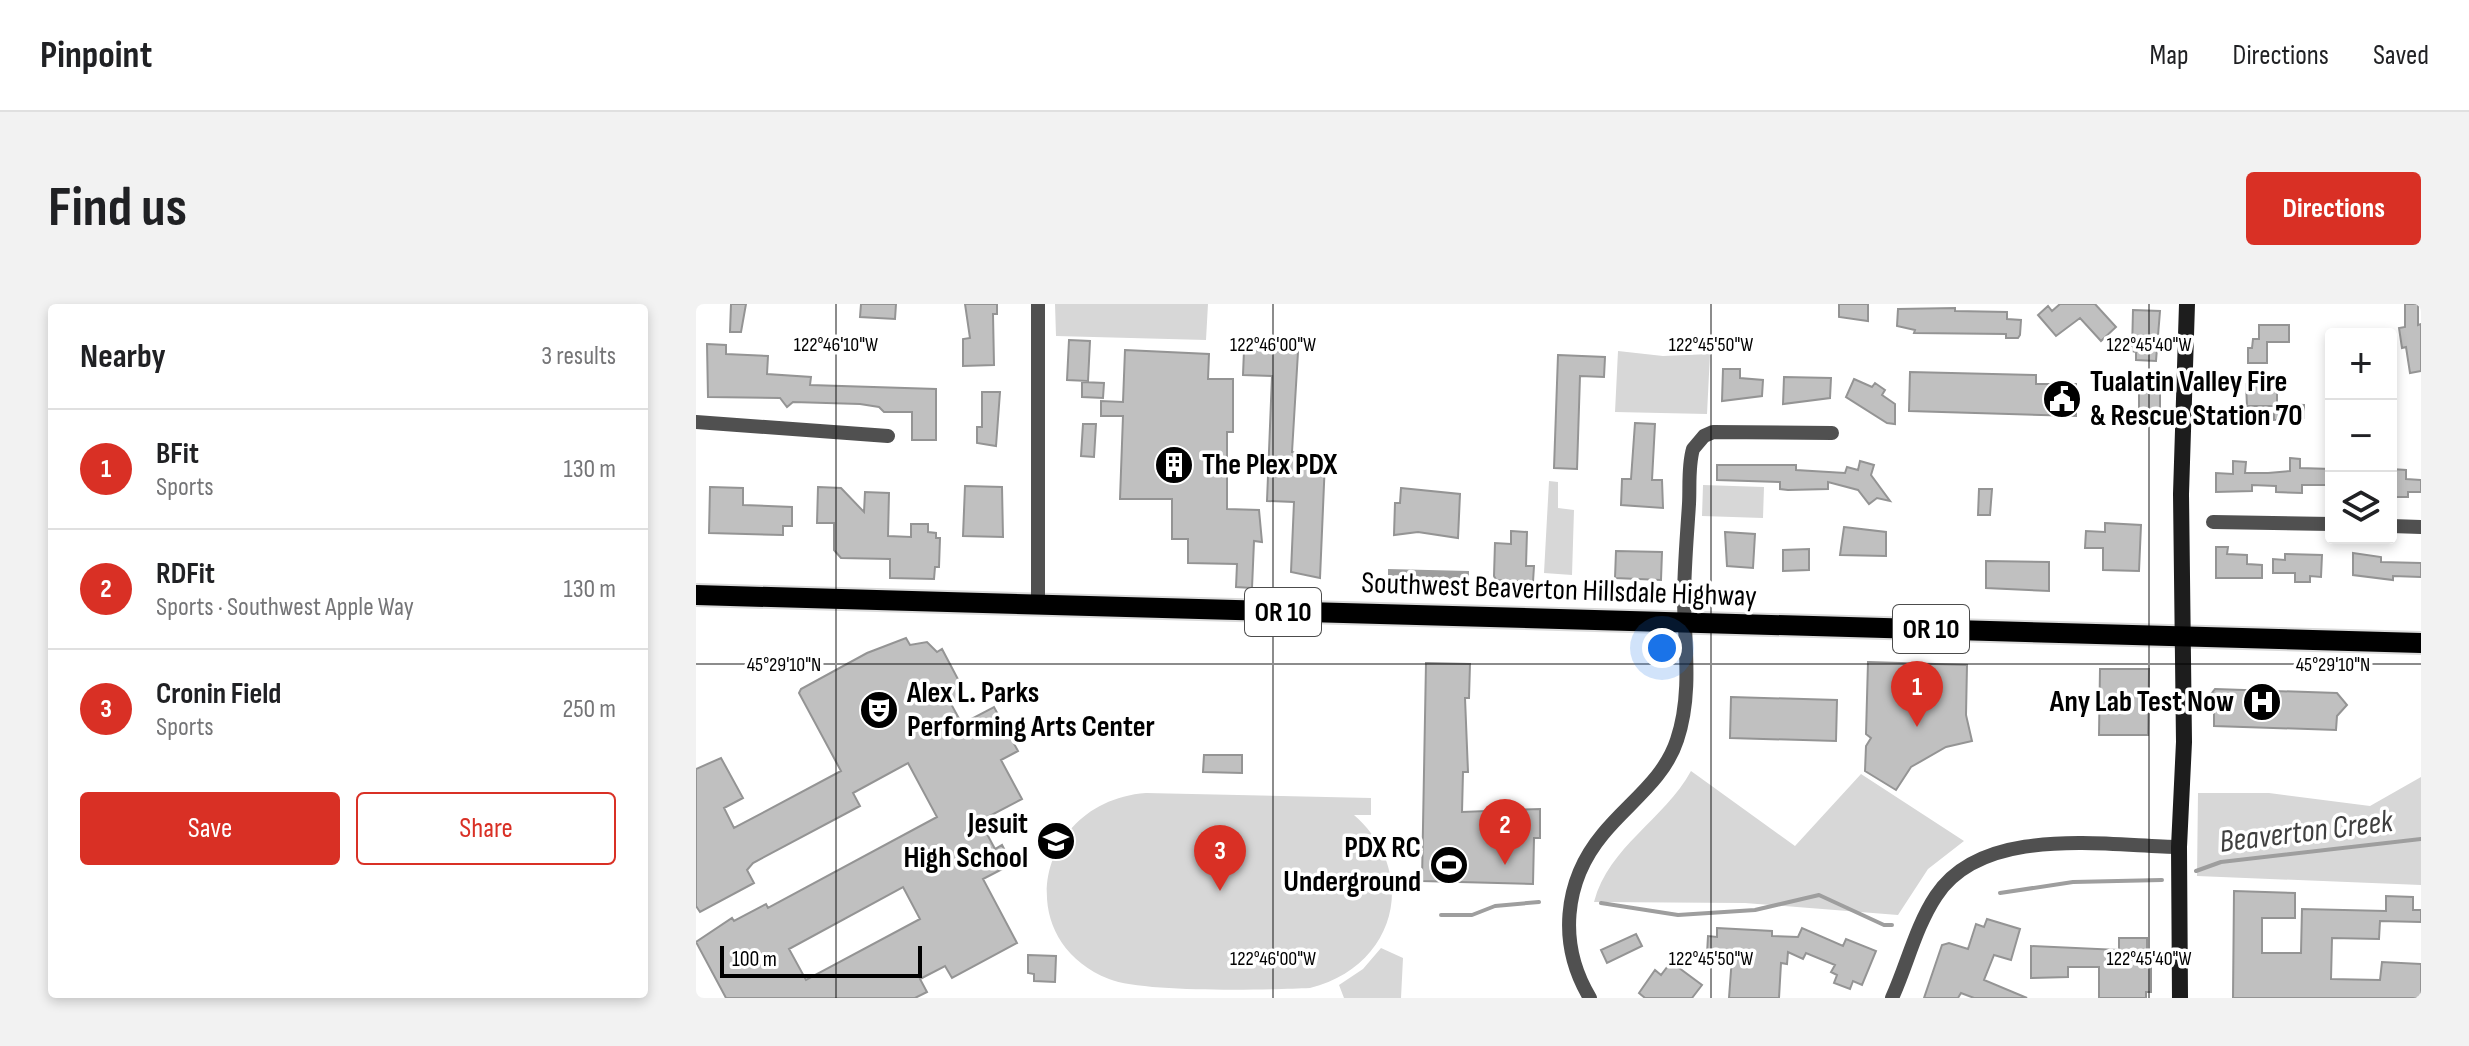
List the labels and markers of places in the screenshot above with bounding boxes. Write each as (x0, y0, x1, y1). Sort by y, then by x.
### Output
place label: Tualatin Valley Fire & Rescue Station 70 (2090, 364, 2303, 434)
public building icon: Tualatin Valley Fire & Rescue Station 70 (2041, 378, 2083, 420)
building icon: The Plex PDX (1153, 444, 1195, 486)
place label: The Plex PDX (1202, 447, 1337, 483)
pin: 1 (1891, 661, 1943, 727)
place label: Alex L. Parks Performing Arts Center (906, 675, 1155, 745)
hospital icon: Any Lab Test Now (2241, 681, 2283, 723)
place label: Any Lab Test Now (2049, 684, 2234, 720)
theatre icon: Alex L. Parks Performing Arts Center (858, 689, 900, 731)
pin: 2 (1479, 799, 1531, 865)
place label: Jesuit High School (903, 806, 1028, 876)
school or university icon: Jesuit High School (1035, 820, 1077, 862)
pin: 3 (1194, 825, 1246, 891)
place label: PDX RC Underground (1283, 830, 1421, 900)
sports icon: PDX RC Underground (1428, 844, 1470, 886)

